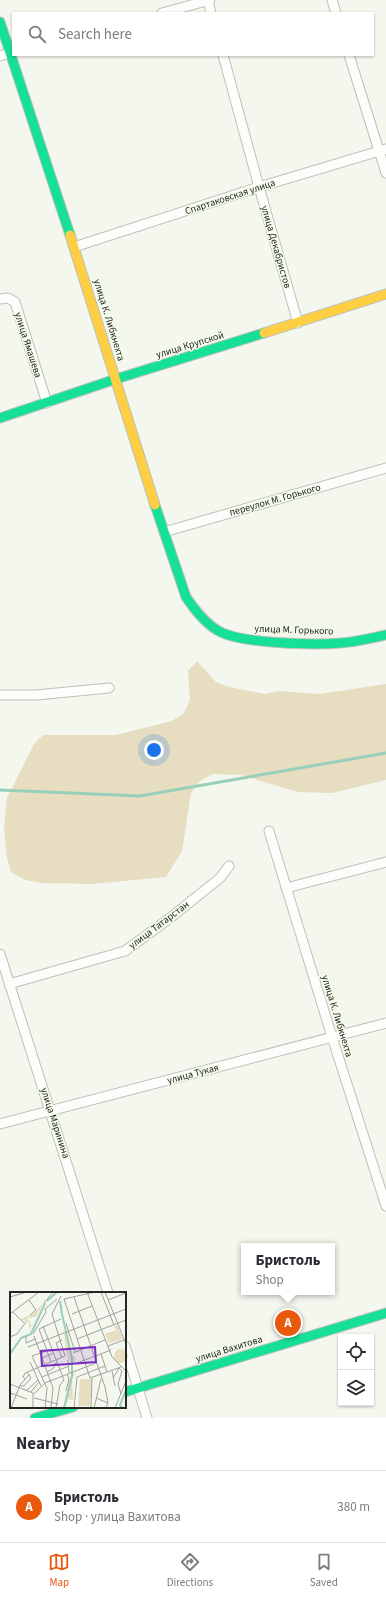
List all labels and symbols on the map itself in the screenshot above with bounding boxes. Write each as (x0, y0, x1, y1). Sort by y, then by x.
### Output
street label: Спартаковская улица (183, 176, 277, 218)
street label: улица Декабристов (257, 204, 295, 290)
street label: улица К. Либкнехта (90, 277, 128, 363)
street label: улица Ямашева (11, 311, 45, 379)
street label: улица Крупской (154, 328, 226, 362)
street label: переулок М. Горького (228, 480, 322, 520)
street label: улица М. Горького (254, 622, 334, 638)
your location (144, 740, 164, 760)
street label: улица Татарстан (126, 898, 192, 952)
street label: улица К. Либкнехта (318, 973, 356, 1059)
street label: улица Тукая (166, 1060, 220, 1088)
street label: улица Маринина (37, 1086, 73, 1160)
inset map (10, 1292, 126, 1408)
pin: A (275, 1308, 301, 1338)
street label: улица Вахитова (194, 1332, 264, 1366)

